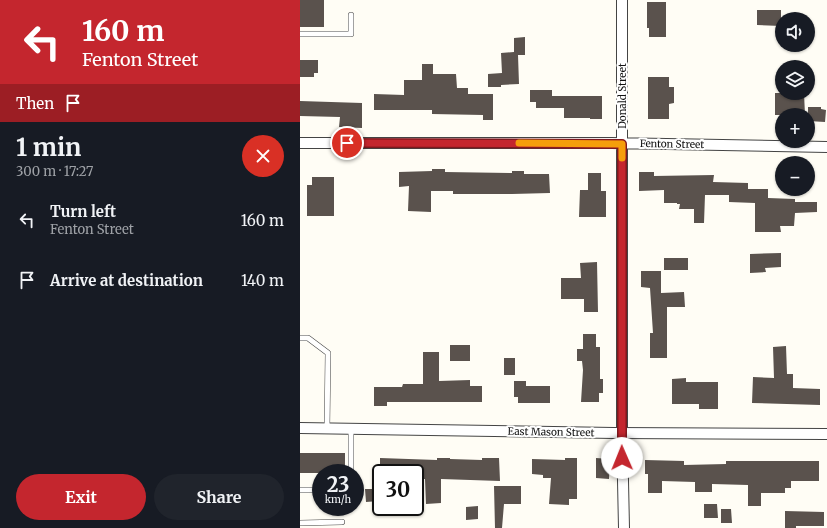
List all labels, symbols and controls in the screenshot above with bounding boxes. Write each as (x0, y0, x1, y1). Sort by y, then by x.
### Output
map controls (775, 12, 815, 196)
button: sound (775, 12, 815, 52)
text: 160 m (82, 13, 164, 49)
icon: left (16, 16, 68, 68)
text: Fenton Street (82, 48, 198, 71)
button: layers (775, 60, 815, 100)
street label: Donald Street (616, 63, 629, 129)
icon: arrive (62, 92, 84, 114)
text: Then (16, 94, 54, 113)
button: + (775, 108, 815, 148)
pin (330, 126, 364, 160)
text: 1 min (16, 132, 81, 163)
icon: arrive (336, 132, 358, 154)
button: close (242, 135, 284, 177)
street label: Fenton Street (640, 137, 704, 151)
button: − (775, 156, 815, 196)
text: 300 m · 17:27 (16, 163, 93, 180)
text: Turn left (50, 202, 116, 221)
icon: left (16, 209, 38, 231)
text: 160 m (241, 211, 284, 230)
text: Fenton Street (50, 221, 134, 238)
icon: arrive (16, 269, 38, 291)
text: Arrive at destination (50, 271, 203, 290)
text: 140 m (241, 271, 284, 290)
street label: East Mason Street (507, 425, 595, 439)
position arrow (601, 437, 643, 479)
speed limit sign: 30 (372, 464, 424, 516)
text: 23 (327, 472, 349, 497)
button: Exit (16, 474, 146, 520)
button: Share (154, 474, 284, 520)
text: km/h (325, 493, 351, 506)

